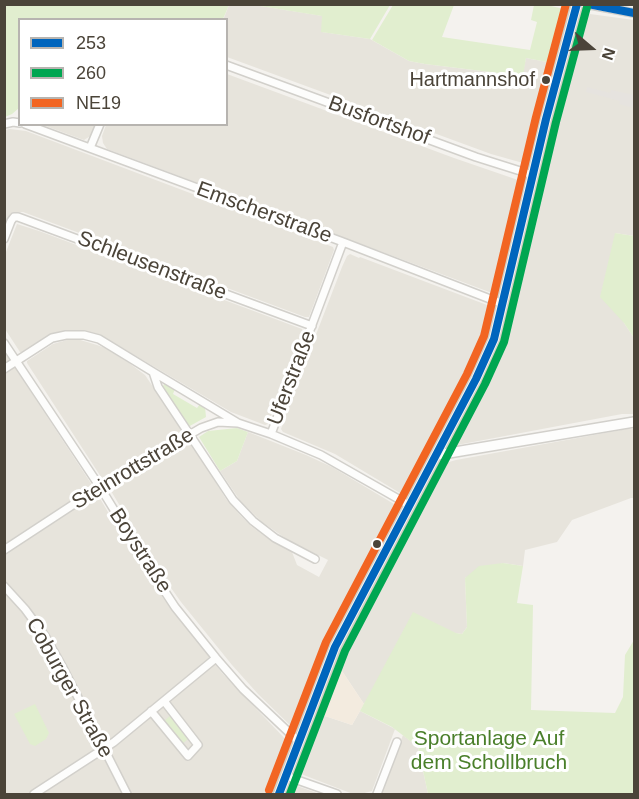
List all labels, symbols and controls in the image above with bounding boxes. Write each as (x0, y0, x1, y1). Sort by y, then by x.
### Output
legend (18, 18, 228, 126)
north arrow (561, 18, 621, 78)
text: 253 (76, 33, 106, 53)
text: N (599, 46, 618, 62)
text: 260 (76, 63, 106, 83)
place label: Hartmannshof (409, 68, 535, 92)
marker: Hartmannshof (540, 74, 552, 86)
street label: Busfortshof (325, 91, 433, 151)
text: NE19 (76, 93, 121, 113)
street label: Emscherstraße (193, 177, 335, 249)
street label: Schleusenstraße (74, 226, 230, 306)
street label: Uferstraße (262, 327, 322, 429)
street label: Steinrottstraße (67, 423, 199, 515)
street label: Boystraße (103, 504, 177, 598)
unlabelled marker (371, 538, 383, 550)
street label: Coburger Straße (20, 613, 118, 763)
park label: Sportanlage Auf dem Schollbruch (411, 726, 567, 776)

